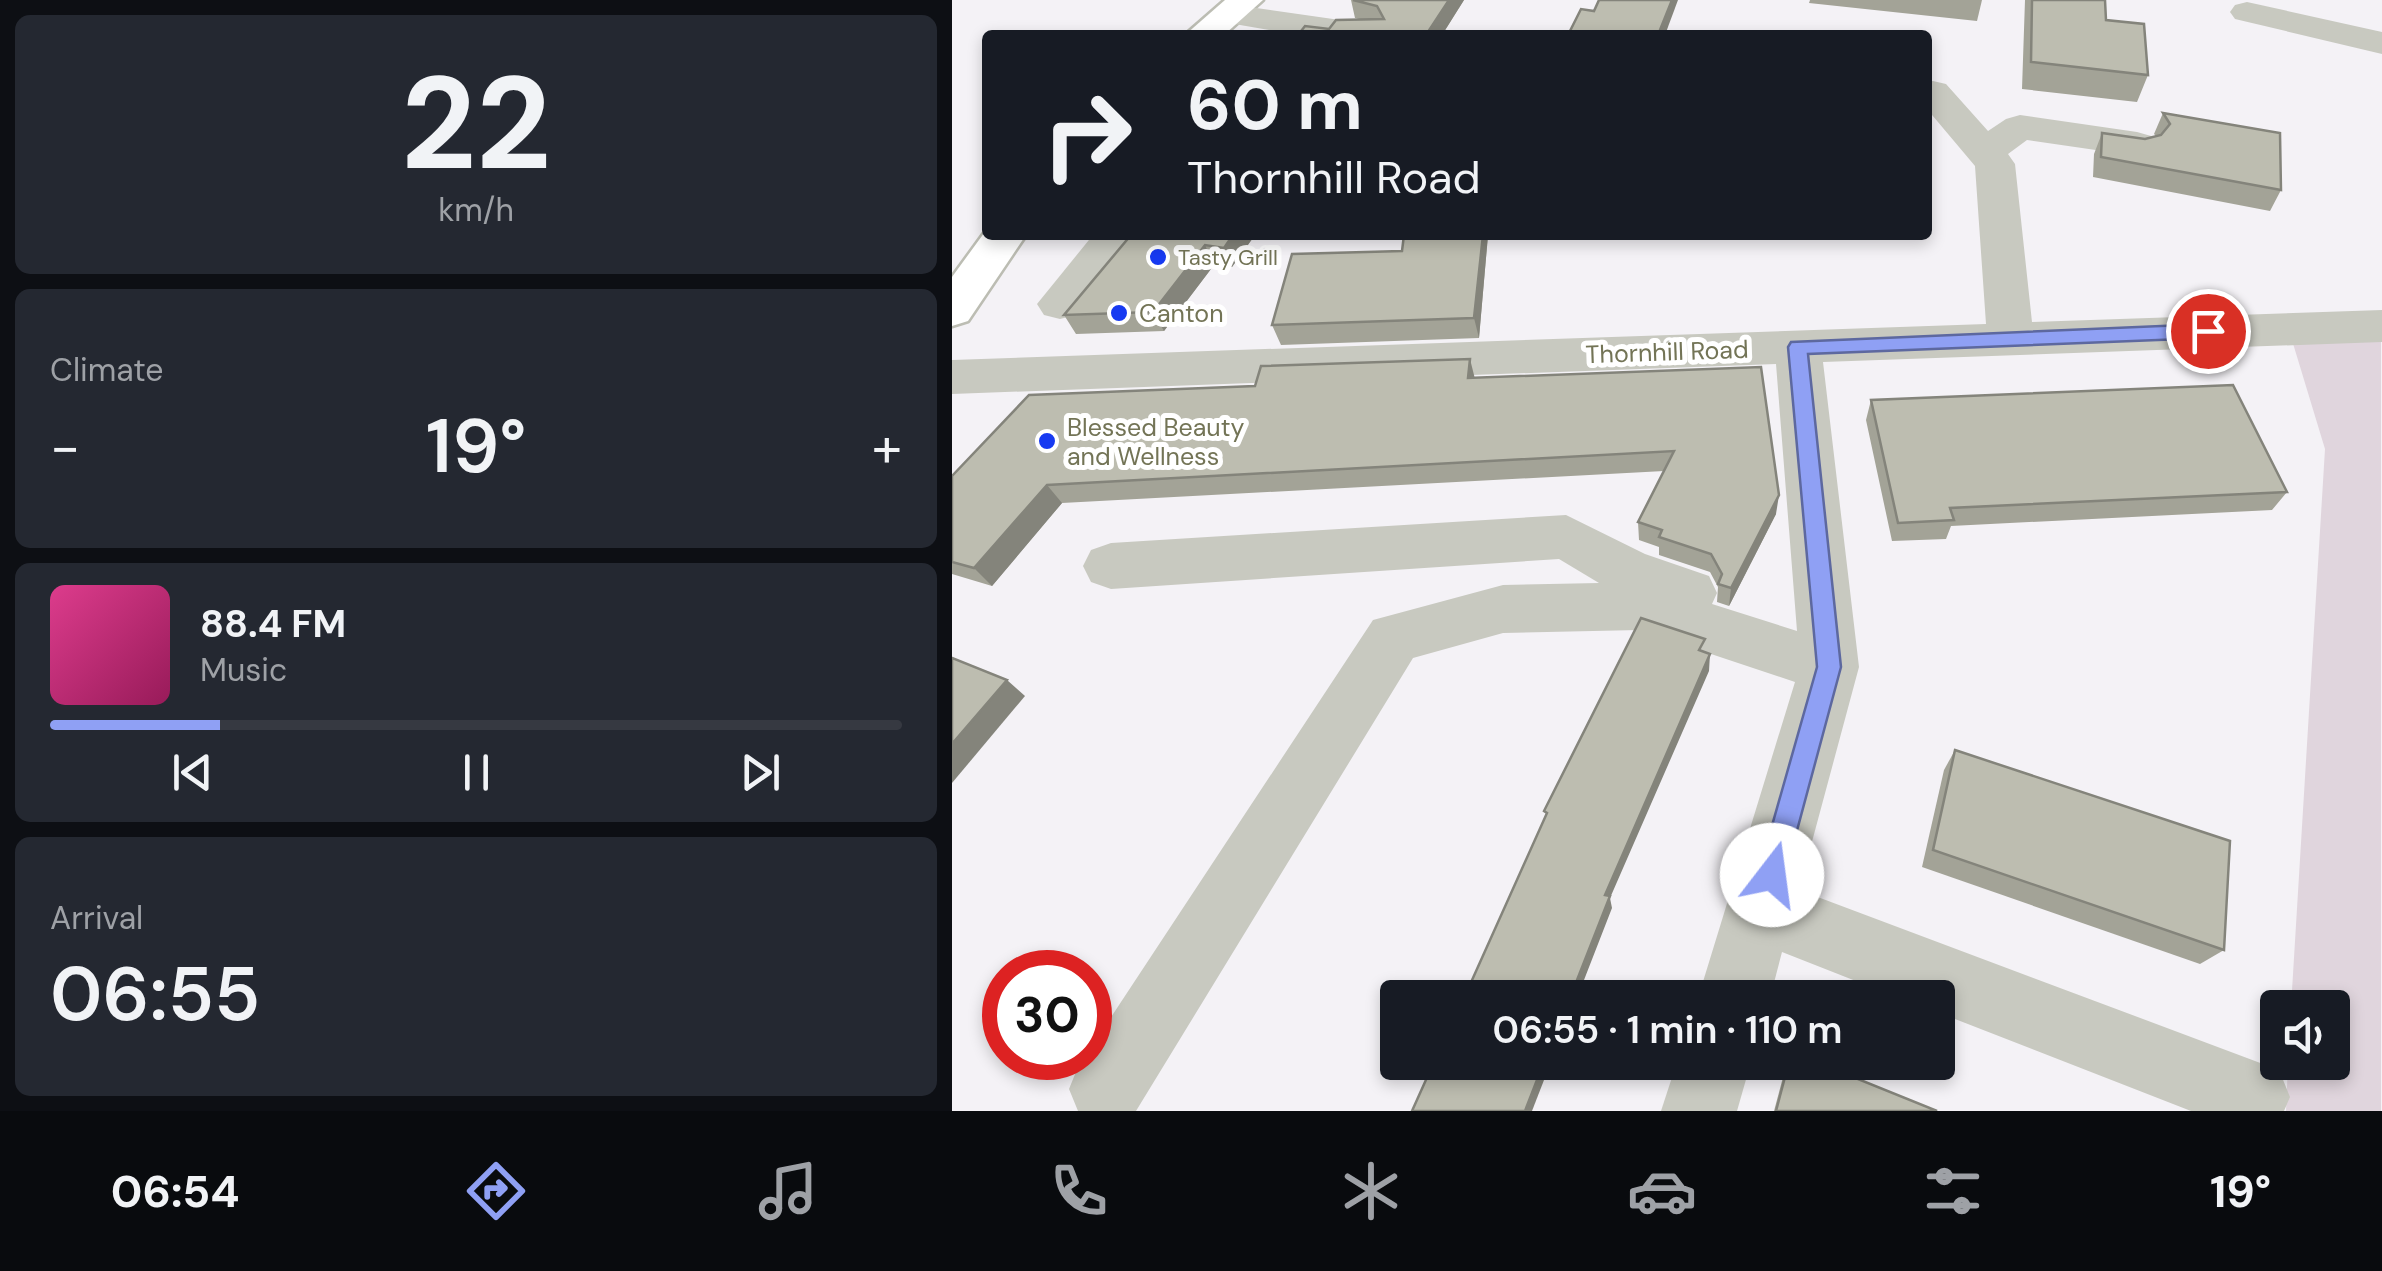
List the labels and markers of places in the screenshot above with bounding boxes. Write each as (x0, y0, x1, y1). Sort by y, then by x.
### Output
place label: Tasty Grill (1178, 243, 1278, 272)
marker: Tasty Grill (1147, 246, 1169, 268)
pin (2166, 289, 2251, 374)
place label: Canton (1139, 297, 1224, 330)
marker: Canton (1108, 302, 1130, 324)
place label: Blessed Beauty and Wellness (1067, 411, 1244, 473)
marker: Blessed Beauty and Wellness (1036, 430, 1058, 452)

